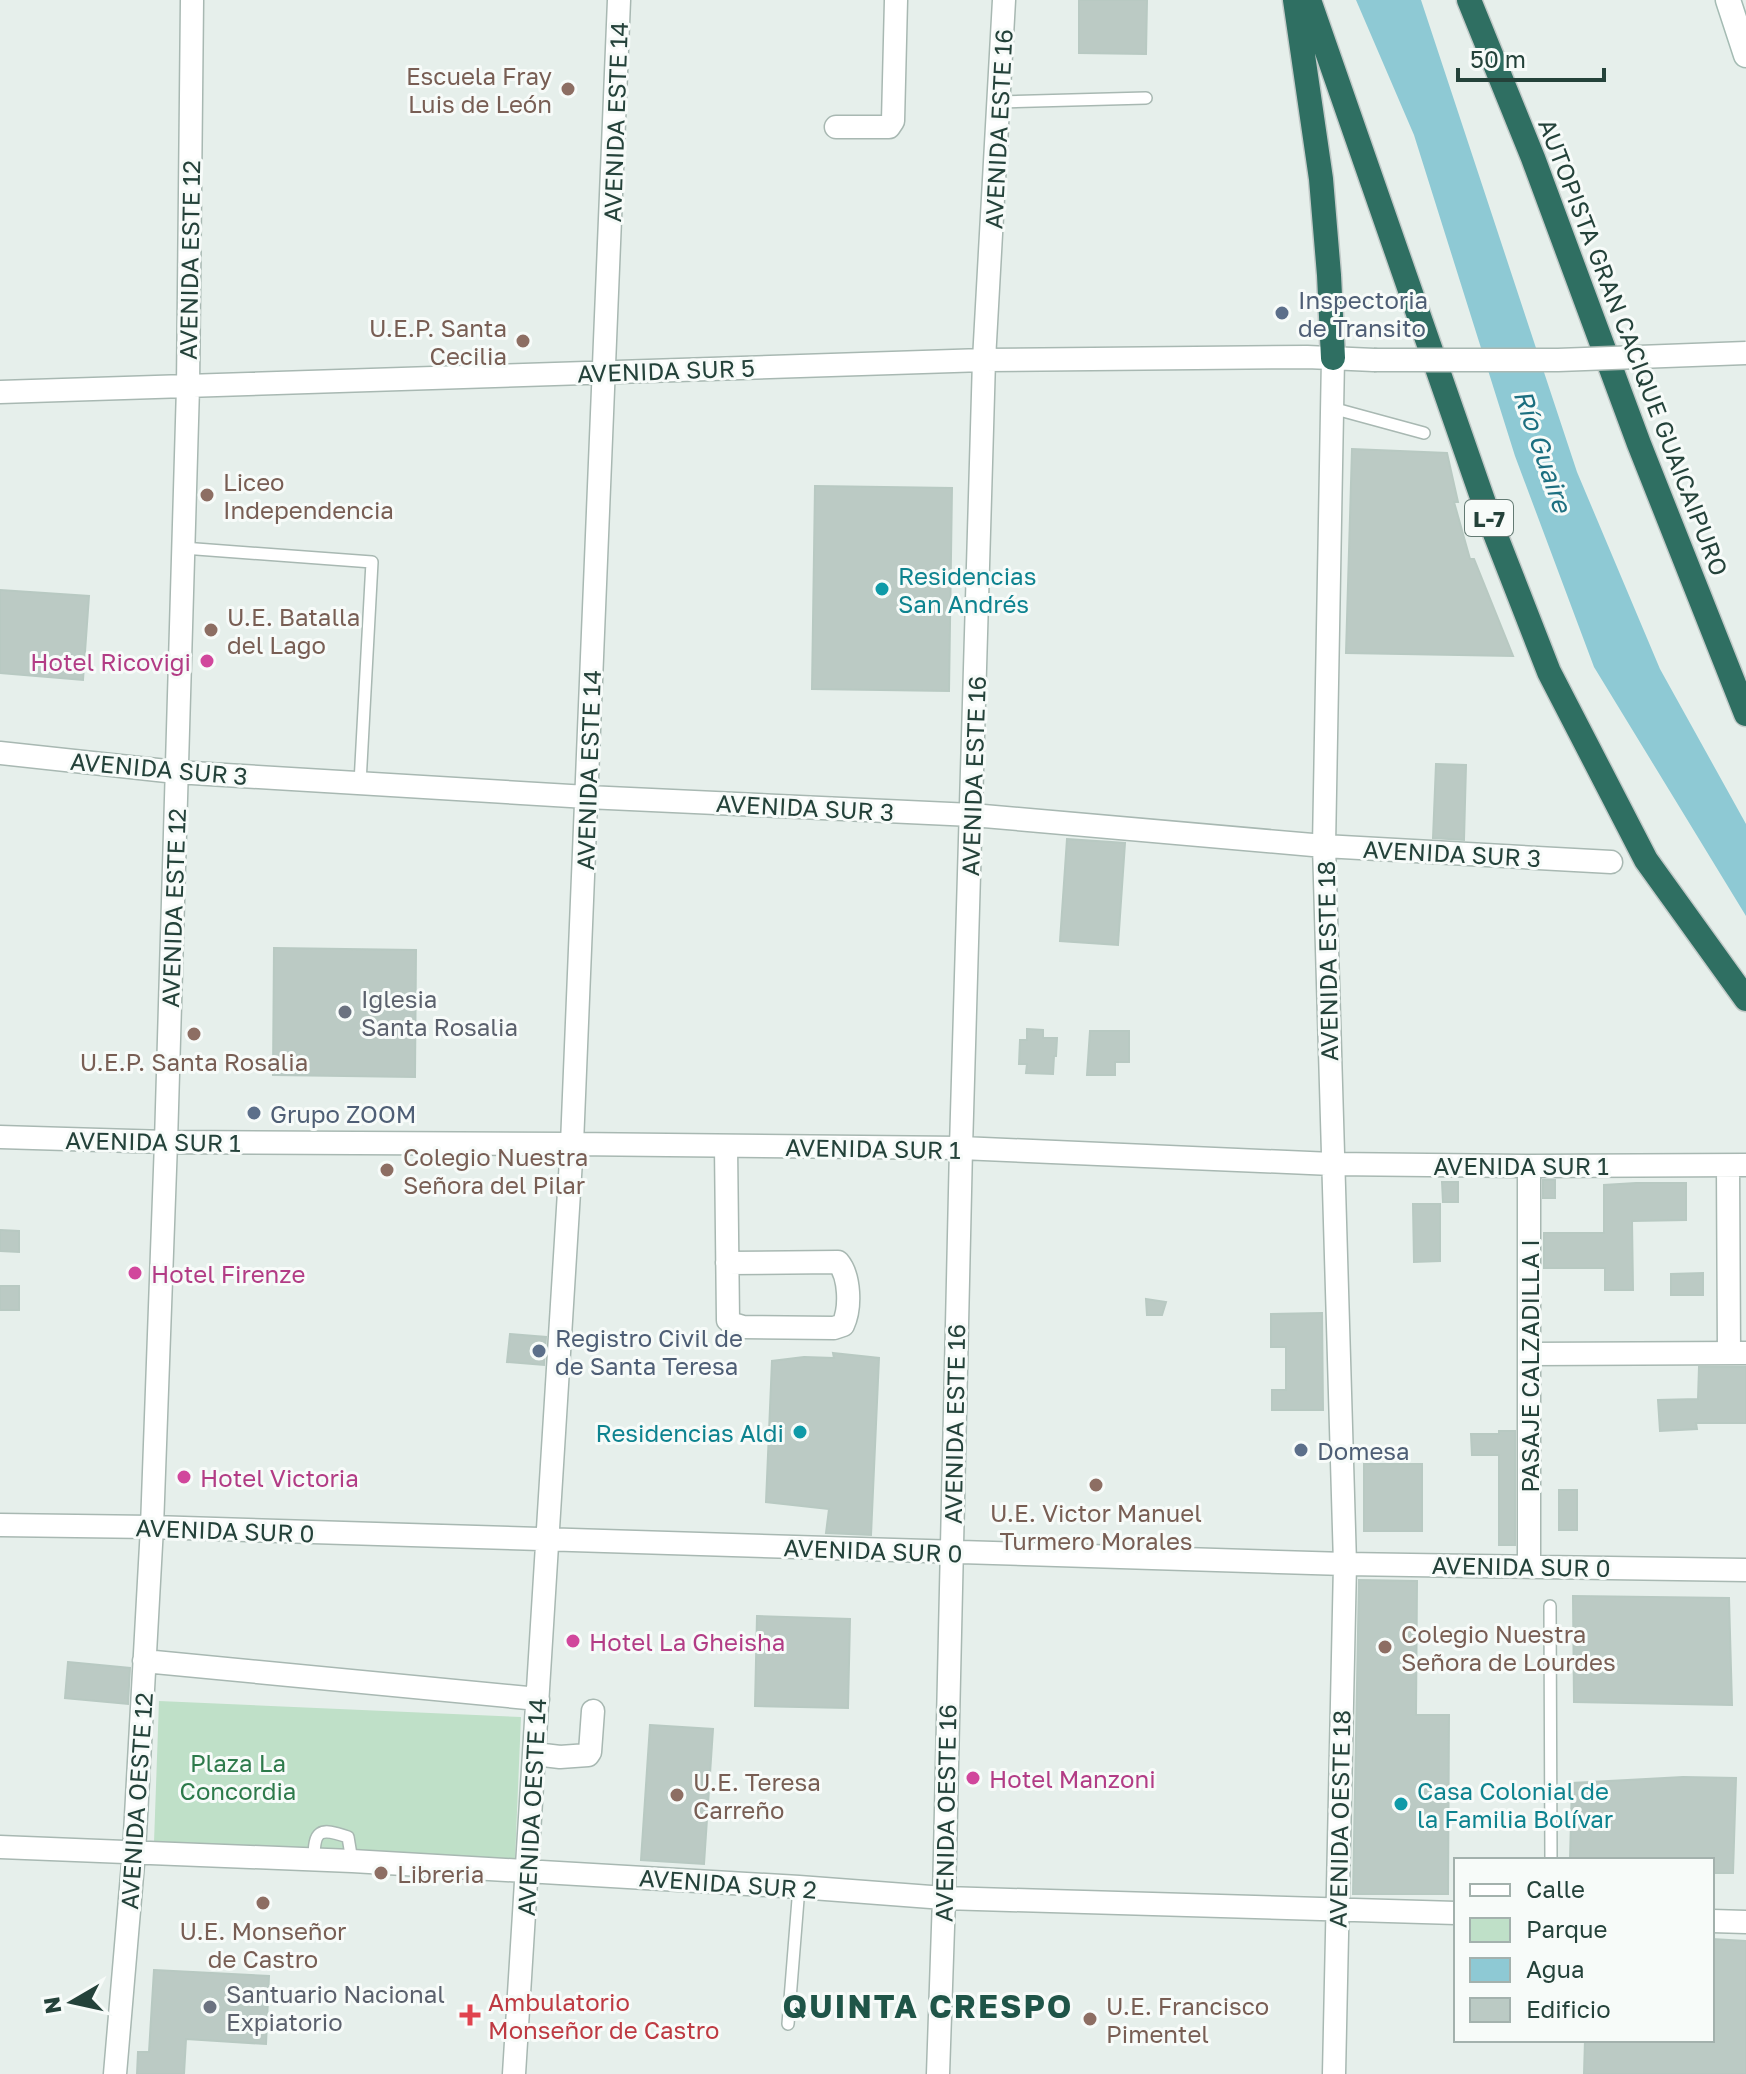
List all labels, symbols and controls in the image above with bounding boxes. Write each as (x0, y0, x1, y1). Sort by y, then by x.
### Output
street label: AVENIDA ESTE 14 (597, 21, 633, 223)
street label: AVENIDA ESTE 16 (978, 28, 1018, 230)
scale bar (1458, 32, 1604, 82)
text: 50 m (1470, 44, 1526, 73)
place label: Escuela Fray Luis de León (406, 61, 552, 118)
marker: Escuela Fray Luis de León (559, 80, 577, 98)
street label: AUTOPISTA GRAN CACIQUE GUAICAIPURO (1533, 114, 1735, 580)
street label: AVENIDA ESTE 12 (173, 160, 205, 360)
place label: Inspectoria de Transito (1298, 285, 1428, 342)
marker: Inspectoria de Transito (1273, 304, 1291, 322)
place label: U.E.P. Santa Cecilia (369, 313, 507, 370)
marker: U.E.P. Santa Cecilia (514, 332, 532, 350)
street label: AVENIDA SUR 5 (577, 352, 755, 388)
water label: Río Guaire (1508, 386, 1579, 518)
place label: Liceo Independencia (223, 467, 394, 524)
marker: Liceo Independencia (198, 486, 216, 504)
road number: L-7 (1465, 500, 1513, 536)
place label: Residencias San Andrés (898, 561, 1036, 618)
marker: Residencias San Andrés (873, 580, 891, 598)
place label: U.E. Batalla del Lago (227, 602, 360, 659)
marker: U.E. Batalla del Lago (202, 621, 220, 639)
place label: Hotel Ricovigi (30, 647, 191, 676)
marker: Hotel Ricovigi (198, 652, 216, 670)
street label: AVENIDA ESTE 14 (570, 669, 606, 871)
street label: AVENIDA ESTE 16 (955, 675, 991, 877)
street label: AVENIDA SUR 3 (69, 746, 249, 790)
street label: AVENIDA SUR 3 (715, 788, 895, 826)
street label: AVENIDA ESTE 12 (155, 808, 191, 1008)
street label: AVENIDA SUR 3 (1362, 834, 1542, 872)
street label: AVENIDA ESTE 18 (1311, 861, 1343, 1061)
place label: Iglesia Santa Rosalia (361, 984, 518, 1041)
marker: Iglesia Santa Rosalia (336, 1003, 354, 1021)
marker: U.E.P. Santa Rosalia (185, 1025, 203, 1043)
place label: U.E.P. Santa Rosalia (80, 1047, 308, 1076)
place label: Grupo ZOOM (270, 1099, 416, 1128)
marker: Grupo ZOOM (245, 1104, 263, 1122)
street label: AVENIDA SUR 1 (65, 1125, 241, 1157)
street label: AVENIDA SUR 1 (785, 1132, 961, 1164)
place label: Colegio Nuestra Señora del Pilar (403, 1142, 588, 1199)
street label: AVENIDA SUR 1 (1433, 1151, 1609, 1180)
marker: Colegio Nuestra Señora del Pilar (378, 1161, 396, 1179)
street label: PASAJE CALZADILLA I (1515, 1239, 1544, 1493)
place label: Hotel Firenze (151, 1259, 306, 1288)
marker: Hotel Firenze (126, 1264, 144, 1282)
place label: Registro Civil de de Santa Teresa (555, 1323, 743, 1380)
street label: AVENIDA ESTE 16 (938, 1324, 970, 1524)
marker: Registro Civil de de Santa Teresa (530, 1342, 548, 1360)
place label: Residencias Aldi (595, 1418, 784, 1447)
marker: Residencias Aldi (791, 1423, 809, 1441)
place label: Domesa (1317, 1436, 1410, 1465)
marker: Domesa (1292, 1441, 1310, 1459)
place label: Hotel Victoria (200, 1463, 359, 1492)
marker: Hotel Victoria (175, 1468, 193, 1486)
marker: U.E. Victor Manuel Turmero Morales (1087, 1476, 1105, 1494)
place label: U.E. Victor Manuel Turmero Morales (990, 1498, 1202, 1555)
street label: AVENIDA SUR 0 (135, 1512, 315, 1548)
street label: AVENIDA SUR 0 (783, 1532, 963, 1568)
street label: AVENIDA SUR 0 (1431, 1550, 1611, 1582)
place label: Colegio Nuestra Señora de Lourdes (1401, 1619, 1616, 1676)
place label: Hotel La Gheisha (589, 1627, 785, 1656)
marker: Hotel La Gheisha (564, 1632, 582, 1650)
marker: Colegio Nuestra Señora de Lourdes (1376, 1638, 1394, 1656)
street label: AVENIDA OESTE 12 (114, 1692, 158, 1910)
street label: AVENIDA OESTE 14 (511, 1697, 551, 1917)
street label: AVENIDA OESTE 16 (929, 1704, 961, 1922)
street label: AVENIDA OESTE 18 (1323, 1710, 1355, 1928)
park label: Plaza La Concordia (180, 1748, 296, 1805)
place label: Hotel Manzoni (989, 1764, 1156, 1793)
place label: U.E. Teresa Carreño (693, 1767, 821, 1824)
marker: Hotel Manzoni (964, 1769, 982, 1787)
place label: Casa Colonial de la Familia Bolívar (1417, 1776, 1613, 1833)
marker: U.E. Teresa Carreño (668, 1786, 686, 1804)
marker: Casa Colonial de la Familia Bolívar (1392, 1795, 1410, 1813)
legend (1454, 1858, 1714, 2042)
place label: Libreria (397, 1859, 484, 1888)
street label: AVENIDA SUR 2 (638, 1862, 818, 1904)
marker: Libreria (372, 1864, 390, 1882)
text: Calle (1526, 1874, 1585, 1903)
marker: U.E. Monseñor de Castro (254, 1894, 272, 1912)
text: Parque (1526, 1914, 1607, 1943)
place label: U.E. Monseñor de Castro (180, 1916, 346, 1973)
text: Agua (1526, 1954, 1585, 1983)
north arrow (32, 1962, 112, 2042)
place label: Santuario Nacional Expiatorio (226, 1979, 445, 2036)
place label: Ambulatorio Monseñor de Castro (488, 1987, 719, 2044)
district label: QUINTA CRESPO (783, 1987, 1073, 2025)
place label: U.E. Francisco Pimentel (1106, 1991, 1269, 2048)
text: Edificio (1526, 1994, 1611, 2023)
text: N (37, 1995, 66, 2016)
marker: Santuario Nacional Expiatorio (201, 1998, 219, 2016)
marker: Ambulatorio Monseñor de Castro (459, 2004, 481, 2026)
marker: U.E. Francisco Pimentel (1081, 2010, 1099, 2028)

